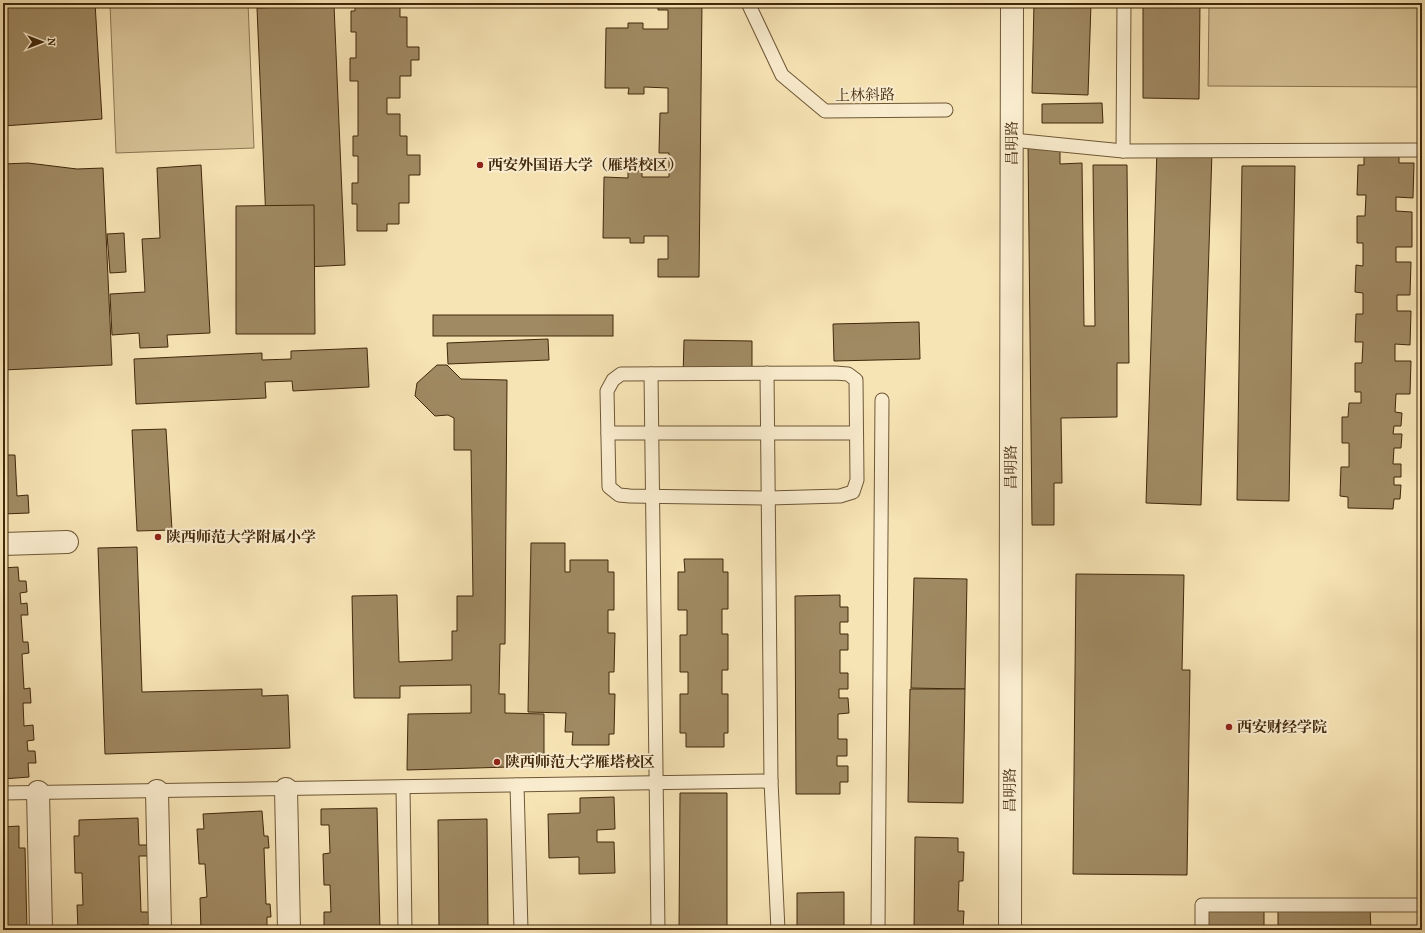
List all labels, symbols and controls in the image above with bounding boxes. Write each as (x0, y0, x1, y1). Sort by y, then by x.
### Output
north arrow (22, 22, 62, 62)
text: N (45, 38, 58, 47)
street label: 上林斜路 (835, 85, 895, 105)
street label: 昌明路 (1003, 120, 1021, 166)
place label: 西安外国语大学（雁塔校区） (488, 156, 683, 174)
marker: 西安外国语大学（雁塔校区） (475, 160, 485, 170)
street label: 昌明路 (1002, 444, 1020, 490)
place label: 陕西师范大学附属小学 (166, 528, 316, 546)
marker: 陕西师范大学附属小学 (153, 532, 163, 542)
place label: 西安财经学院 (1237, 718, 1327, 736)
marker: 西安财经学院 (1224, 722, 1234, 732)
place label: 陕西师范大学雁塔校区 (505, 753, 655, 771)
marker: 陕西师范大学雁塔校区 (492, 757, 502, 767)
street label: 昌明路 (1001, 767, 1019, 813)

